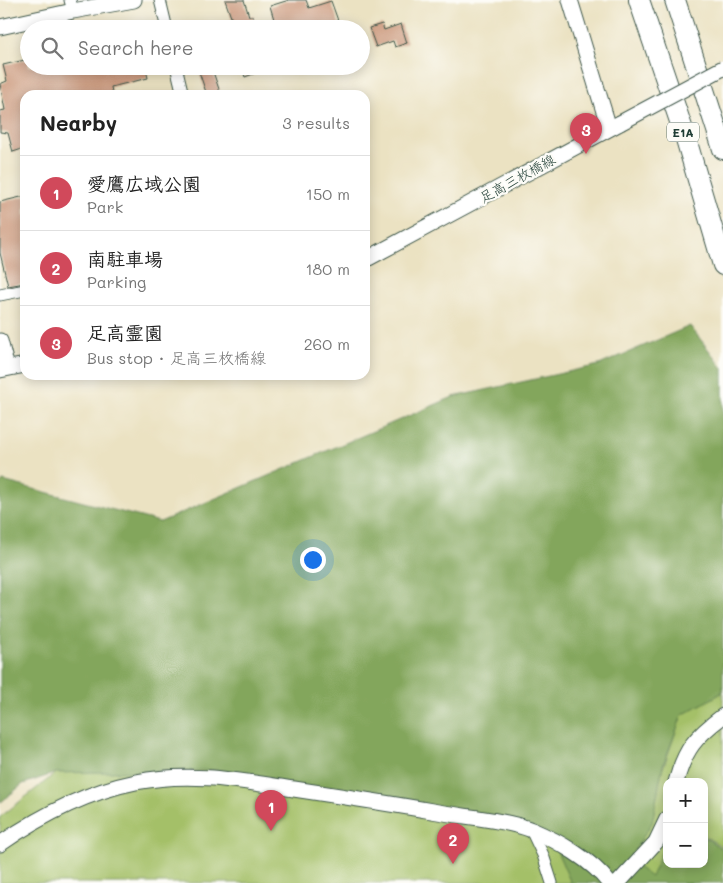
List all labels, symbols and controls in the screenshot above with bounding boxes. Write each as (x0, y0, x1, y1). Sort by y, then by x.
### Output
search box (20, 20, 370, 75)
icon: search (38, 34, 66, 62)
text: Search here (78, 35, 194, 60)
text: Nearby (40, 109, 117, 136)
text: 3 results (282, 112, 350, 133)
pin: 3 (570, 113, 602, 154)
road number: E1A (667, 122, 699, 142)
street label: 足高三枚橋線 (476, 149, 558, 207)
text: 愛鷹広域公園 (87, 171, 201, 196)
text: 1 (52, 183, 60, 204)
text: 150 m (306, 183, 350, 204)
text: Park (87, 196, 123, 217)
text: 南駐車場 (87, 246, 163, 271)
text: 2 (52, 258, 60, 279)
text: 180 m (305, 258, 350, 279)
text: Parking (87, 271, 146, 292)
text: 足高霊園 (87, 320, 163, 345)
text: 3 (51, 333, 61, 354)
text: 260 m (304, 333, 350, 354)
text: Bus stop · 足高三枚橋線 (87, 347, 266, 368)
your location (300, 547, 326, 573)
map controls (663, 778, 708, 868)
button: + (663, 778, 708, 823)
pin: 1 (255, 790, 287, 831)
pin: 2 (437, 823, 469, 864)
button: − (663, 823, 708, 868)

